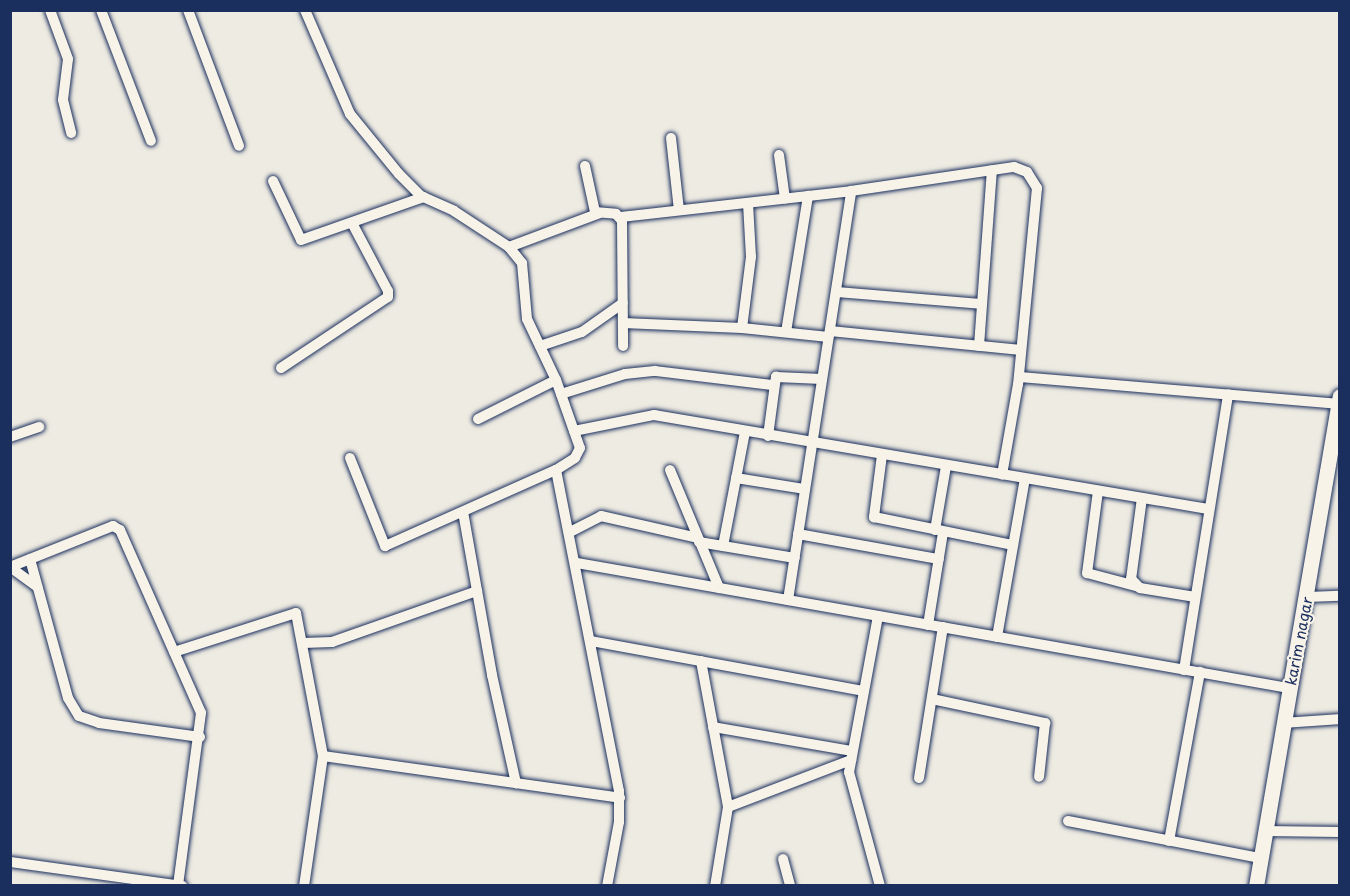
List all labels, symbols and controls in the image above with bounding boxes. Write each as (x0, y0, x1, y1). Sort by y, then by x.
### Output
street label: karim nagar (1281, 595, 1315, 687)

